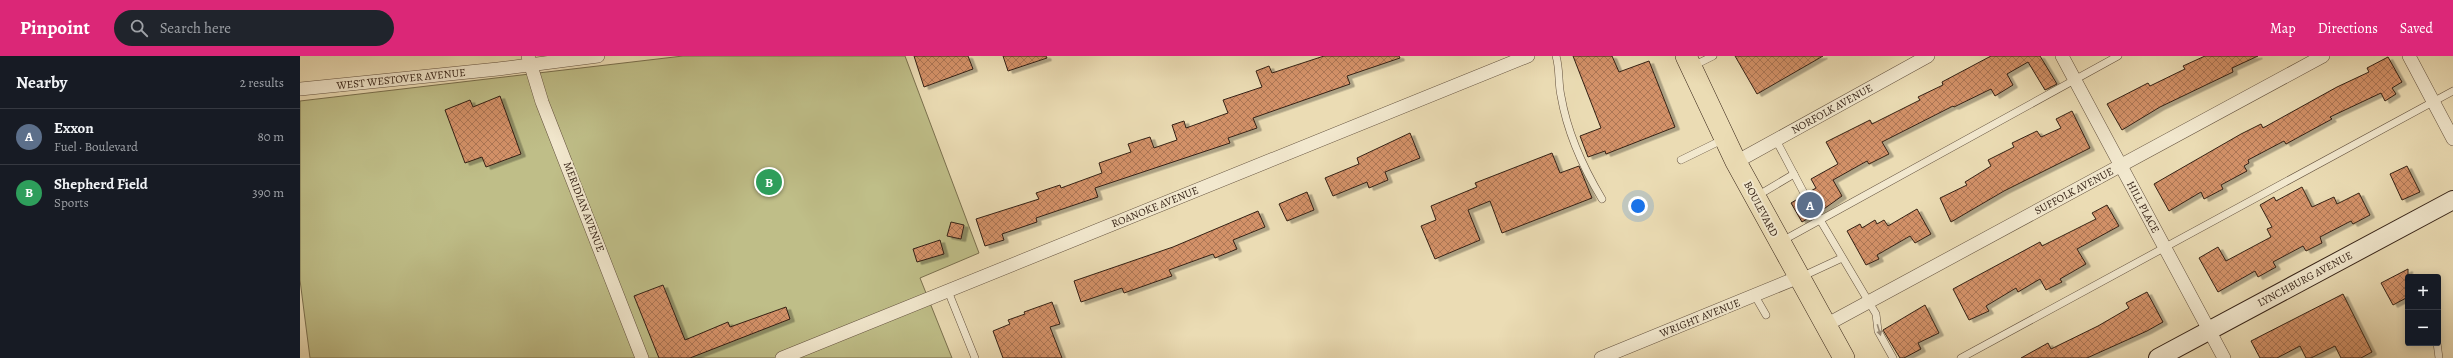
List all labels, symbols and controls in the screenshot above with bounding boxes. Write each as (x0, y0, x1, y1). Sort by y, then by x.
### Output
search box (114, 10, 394, 46)
text: Pinpoint (20, 15, 90, 41)
icon: search (128, 17, 150, 39)
text: Search here (160, 18, 231, 38)
text: Map (2270, 19, 2296, 38)
text: Directions (2318, 19, 2378, 38)
text: Saved (2400, 19, 2433, 38)
street label: WEST WESTOVER AVENUE (335, 65, 466, 93)
text: Nearby (16, 71, 67, 94)
text: 2 results (240, 74, 284, 91)
street label: NORFOLK AVENUE (1789, 80, 1875, 138)
text: Exxon (54, 118, 94, 138)
text: A (25, 128, 33, 145)
text: 80 m (257, 128, 284, 145)
text: Fuel · Boulevard (54, 138, 138, 155)
street label: MERIDIAN AVENUE (560, 160, 608, 254)
street label: SUFFOLK AVENUE (2032, 164, 2116, 218)
pin: B (756, 167, 782, 197)
text: Shepherd Field (54, 174, 148, 194)
street label: HILL PLACE (2123, 178, 2163, 236)
street label: BOULEVARD (1740, 179, 1782, 240)
street label: ROANOKE AVENUE (1109, 183, 1201, 231)
text: B (25, 184, 33, 201)
text: 390 m (252, 184, 284, 201)
pin: A (1797, 190, 1823, 220)
text: Sports (54, 194, 89, 211)
your location (1628, 196, 1648, 216)
street label: LYNCHBURG AVENUE (2255, 248, 2355, 310)
map controls (2405, 274, 2441, 346)
button: + (2405, 274, 2441, 310)
street label: WRIGHT AVENUE (1657, 295, 1743, 341)
button: − (2405, 310, 2441, 346)
one-way arrow (1876, 325, 1882, 337)

